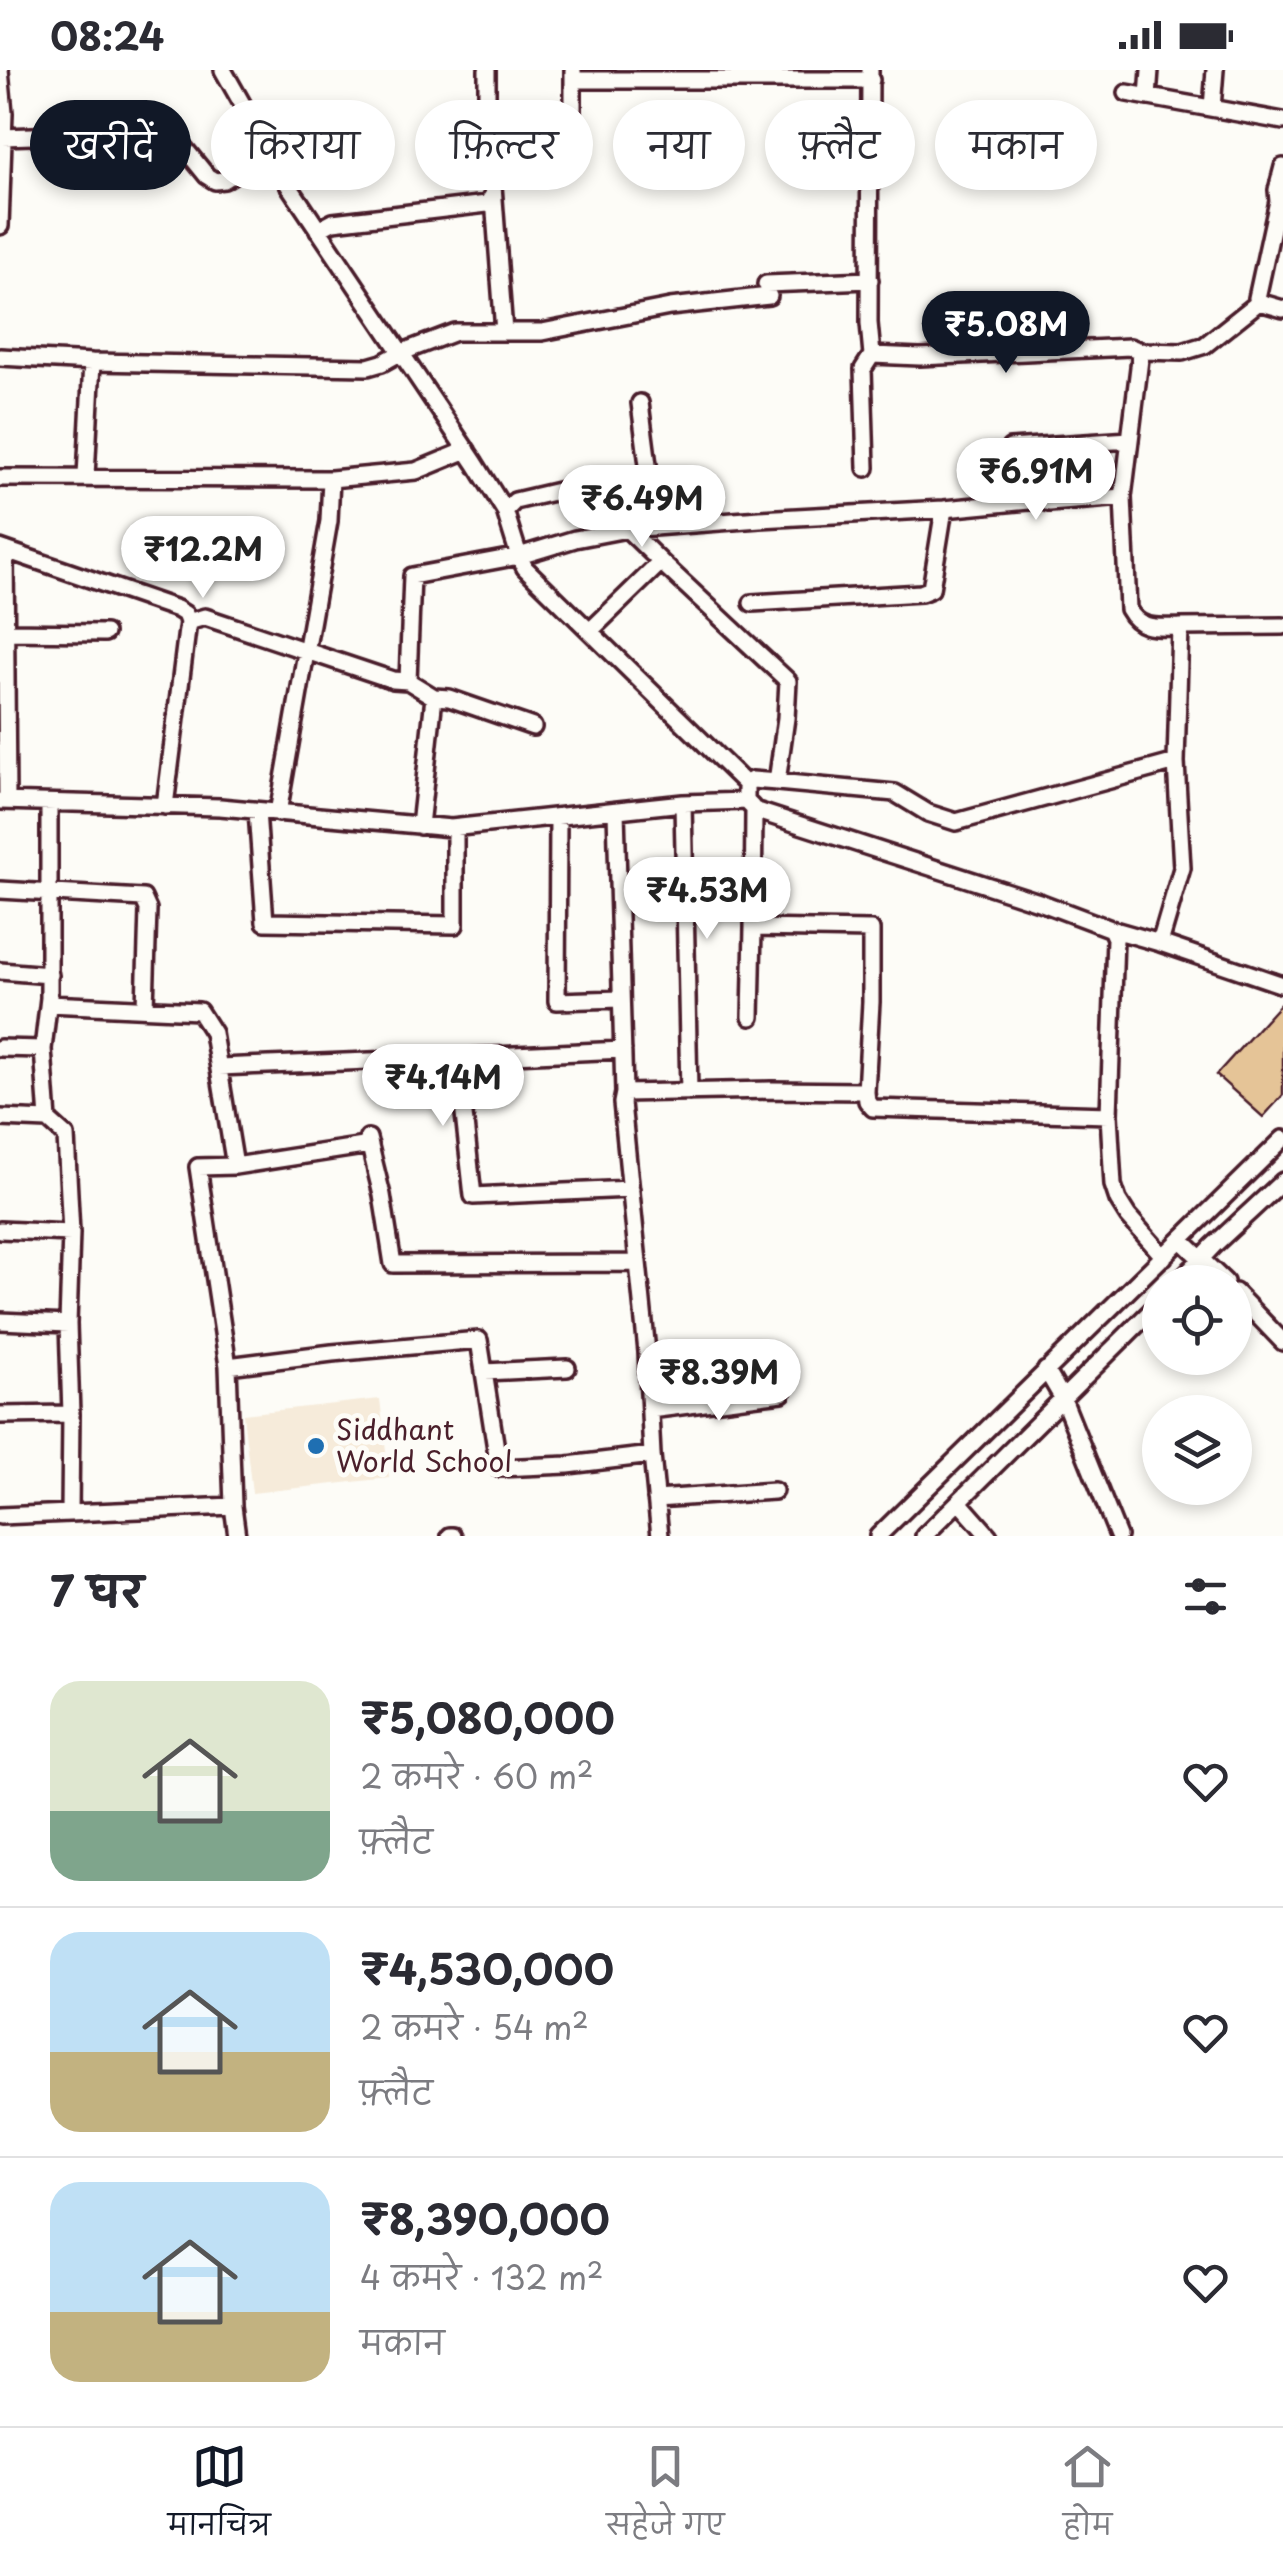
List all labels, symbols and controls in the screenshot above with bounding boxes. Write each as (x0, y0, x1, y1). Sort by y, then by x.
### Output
text: 08:24 (50, 7, 164, 64)
chip: खरीदें (30, 100, 191, 190)
chip: किराया (211, 100, 395, 190)
chip: फ़िल्टर (415, 100, 593, 190)
chip: नया (613, 100, 745, 190)
chip: फ़्लैट (765, 100, 915, 190)
chip: मकान (935, 100, 1097, 190)
pin: ₹5.08M (925, 291, 1087, 376)
text: ₹5.08M (944, 299, 1068, 347)
pin: ₹6.91M (955, 438, 1117, 523)
text: ₹6.91M (978, 446, 1094, 494)
pin: ₹6.49M (561, 465, 723, 550)
text: ₹6.49M (580, 473, 704, 521)
pin: ₹12.2M (122, 516, 284, 601)
text: ₹12.2M (143, 524, 263, 572)
pin: ₹4.53M (626, 857, 788, 942)
text: ₹4.53M (646, 865, 768, 913)
pin: ₹4.14M (362, 1044, 524, 1129)
text: ₹4.14M (384, 1052, 502, 1100)
map controls (1142, 1265, 1252, 1505)
button: locate (1142, 1265, 1252, 1375)
pin: ₹8.39M (638, 1339, 800, 1424)
text: ₹8.39M (659, 1347, 779, 1395)
button: layers (1142, 1395, 1252, 1505)
place label: Siddhant World School (336, 1407, 512, 1482)
marker: Siddhant World School (305, 1435, 327, 1457)
text: 7 घर (50, 1558, 144, 1621)
icon: filters (1178, 1569, 1233, 1624)
text: ₹5,080,000 (360, 1685, 615, 1748)
icon: home (130, 1721, 250, 1841)
text: 2 कमरे · 60 m² (360, 1752, 594, 1800)
icon: heart (1178, 1754, 1233, 1809)
text: फ़्लैट (360, 1817, 433, 1865)
text: ₹4,530,000 (360, 1936, 614, 1999)
icon: home (130, 1972, 250, 2092)
text: 2 कमरे · 54 m² (360, 2003, 589, 2051)
icon: heart (1178, 2005, 1233, 2060)
text: फ़्लैट (360, 2068, 433, 2116)
text: ₹8,390,000 (360, 2186, 610, 2249)
icon: home (130, 2222, 250, 2342)
text: 4 कमरे · 132 m² (360, 2253, 603, 2301)
icon: heart (1178, 2255, 1233, 2310)
text: मकान (360, 2318, 445, 2366)
tab: मानचित्र (168, 2439, 271, 2556)
tab: सहेजे गए (606, 2439, 724, 2556)
tab: होम (1060, 2439, 1115, 2556)

